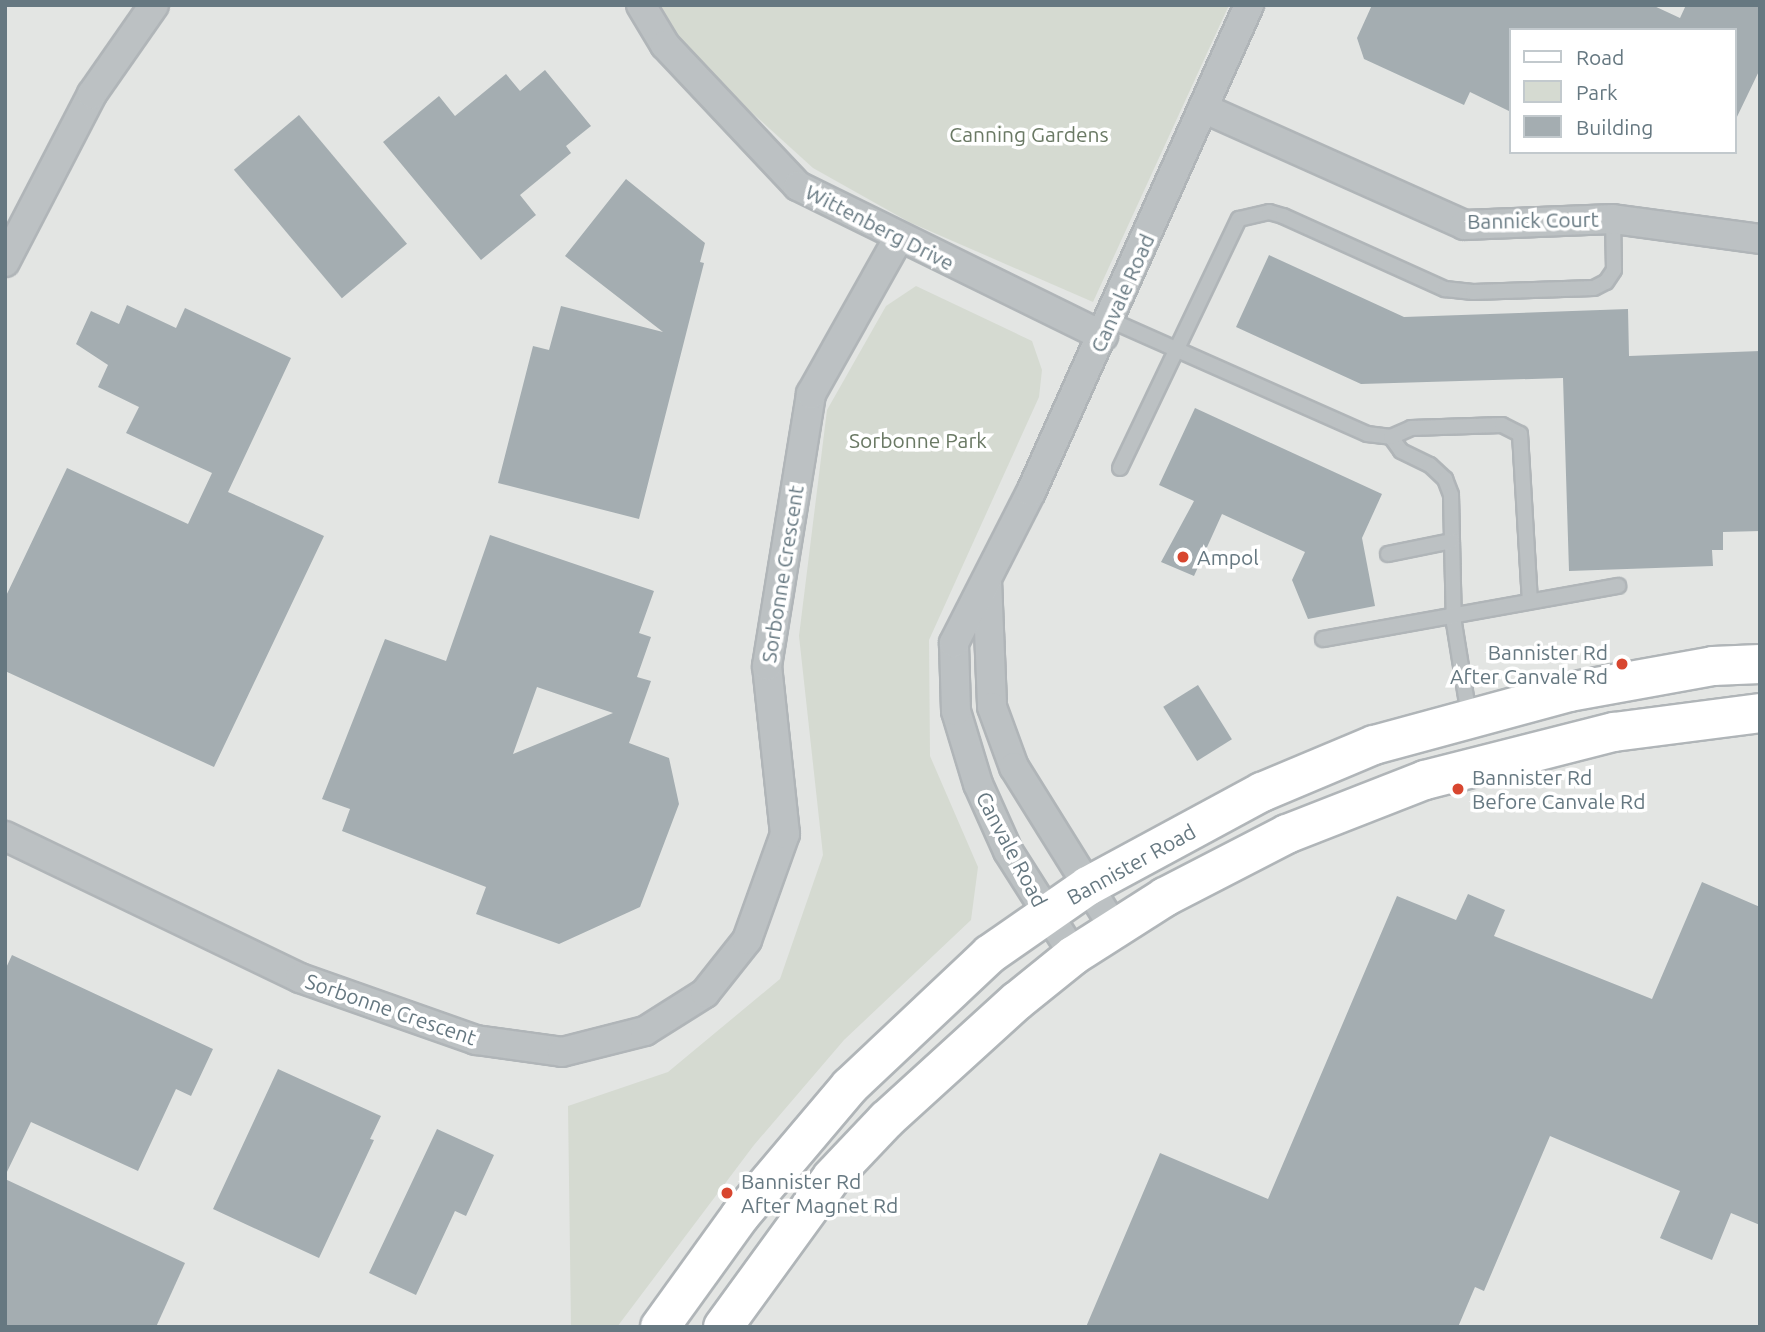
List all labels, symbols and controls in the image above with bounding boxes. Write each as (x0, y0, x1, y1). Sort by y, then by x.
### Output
legend (1510, 28, 1737, 154)
text: Road (1576, 45, 1624, 69)
text: Park (1576, 80, 1618, 104)
text: Building (1576, 115, 1653, 139)
park label: Canning Gardens (949, 121, 1109, 147)
street label: Wittenberg Drive (802, 179, 958, 275)
street label: Bannick Court (1467, 206, 1599, 234)
street label: Canvale Road (1085, 230, 1159, 356)
park label: Sorbonne Park (849, 427, 987, 453)
street label: Sorbonne Crescent (756, 484, 808, 664)
place label: Ampol (1197, 544, 1259, 570)
marker: Ampol (1175, 549, 1191, 565)
place label: Bannister Rd After Canvale Rd (1450, 639, 1608, 689)
marker: Bannister Rd After Canvale Rd (1614, 656, 1630, 672)
place label: Bannister Rd Before Canvale Rd (1472, 764, 1645, 814)
marker: Bannister Rd Before Canvale Rd (1450, 781, 1466, 797)
street label: Canvale Road (971, 787, 1053, 911)
street label: Bannister Road (1062, 818, 1200, 910)
street label: Sorbonne Crescent (302, 968, 480, 1050)
place label: Bannister Rd After Magnet Rd (741, 1168, 898, 1218)
marker: Bannister Rd After Magnet Rd (719, 1185, 735, 1201)

